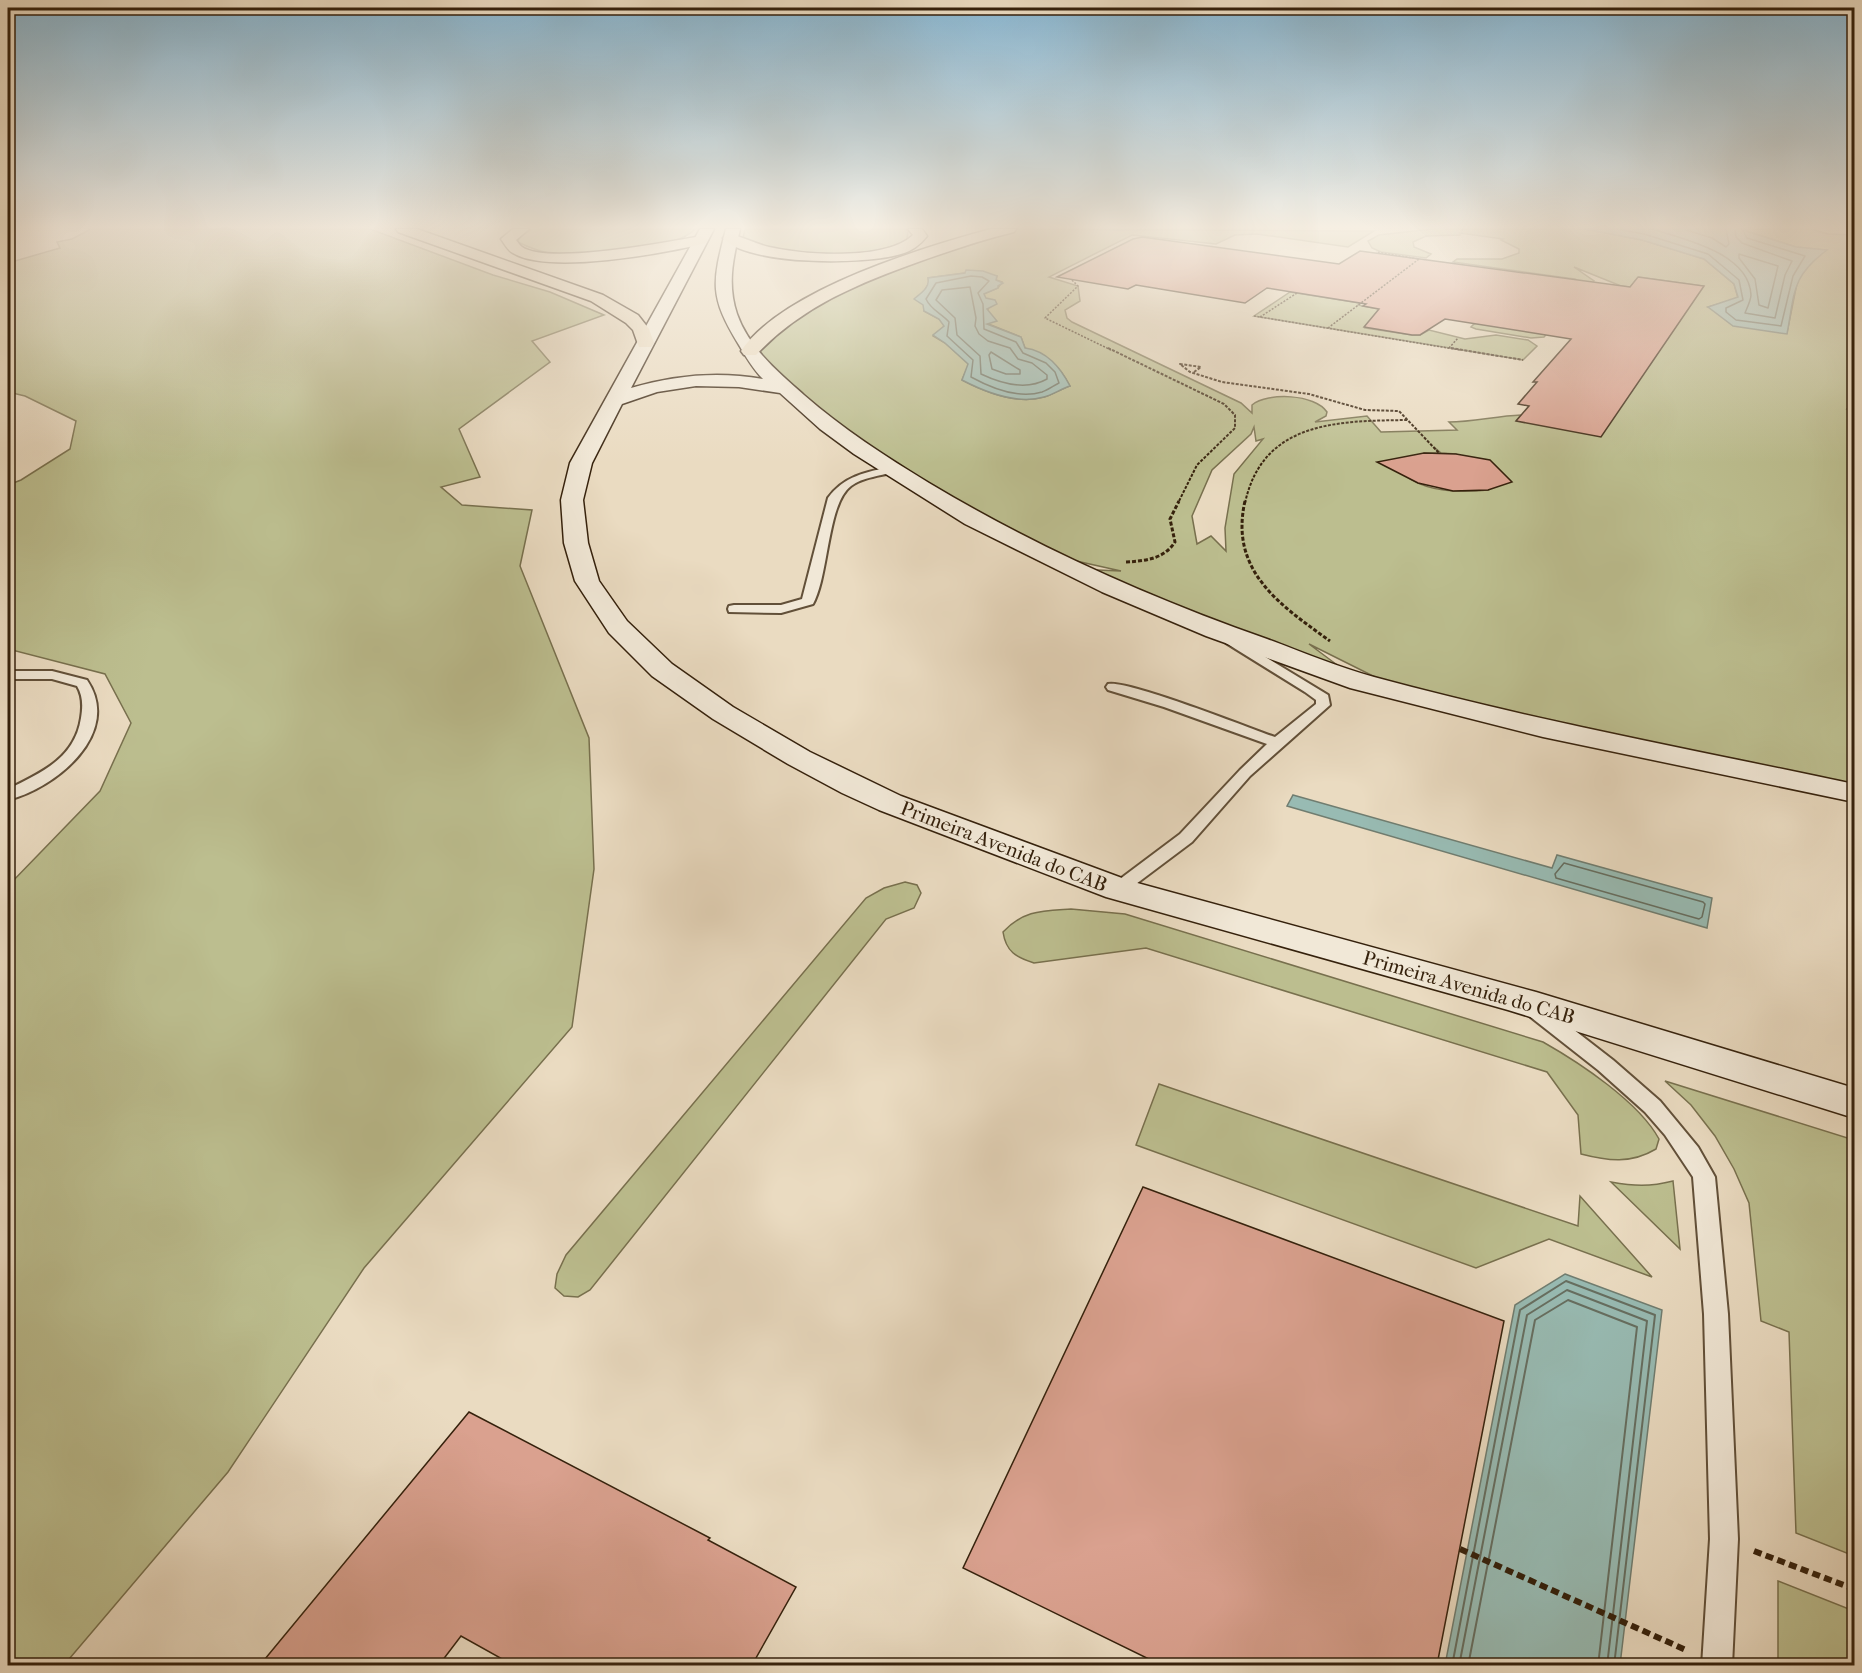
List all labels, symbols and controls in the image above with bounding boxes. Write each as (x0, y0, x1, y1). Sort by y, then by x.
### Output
street label: Primeira Avenida do CAB (897, 796, 1110, 897)
street label: Primeira Avenida do CAB (1360, 946, 1578, 1029)

